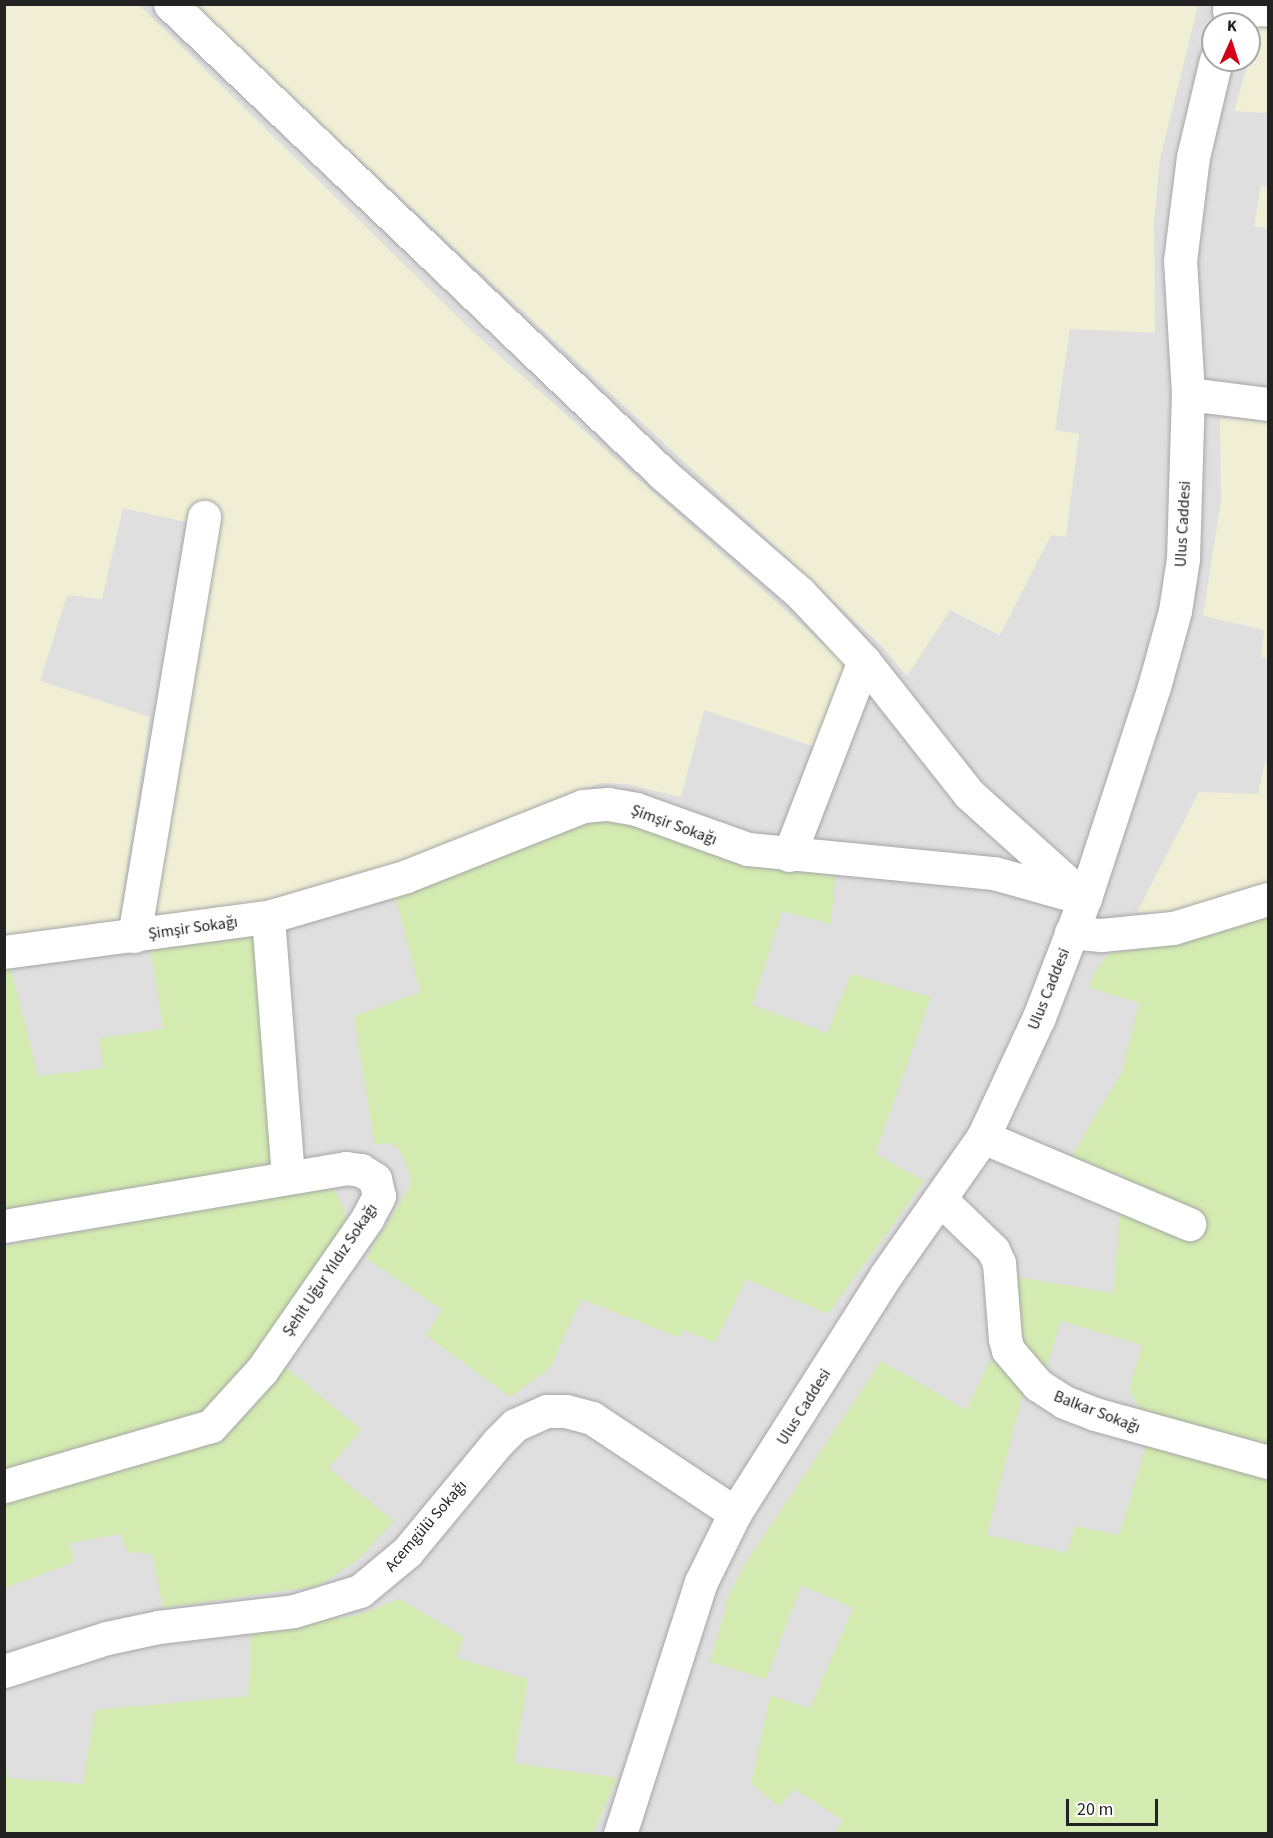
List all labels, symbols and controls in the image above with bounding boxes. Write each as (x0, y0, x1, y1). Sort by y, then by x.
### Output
north arrow (1201, 12, 1261, 72)
text: K (1226, 15, 1237, 37)
street label: Ulus Caddesi (1171, 480, 1195, 568)
street label: Şimşir Sokağı (628, 801, 720, 849)
street label: Şimşir Sokağı (147, 912, 239, 944)
street label: Ulus Caddesi (1024, 945, 1074, 1033)
street label: Şehit Uğur Yıldız Sokağı (278, 1200, 382, 1340)
street label: Ulus Caddesi (773, 1365, 835, 1449)
street label: Balkar Sokağı (1051, 1387, 1143, 1437)
street label: Acemgülü Sokağı (381, 1476, 471, 1576)
scale bar (1069, 1787, 1160, 1825)
text: 20 m (1077, 1797, 1113, 1822)

